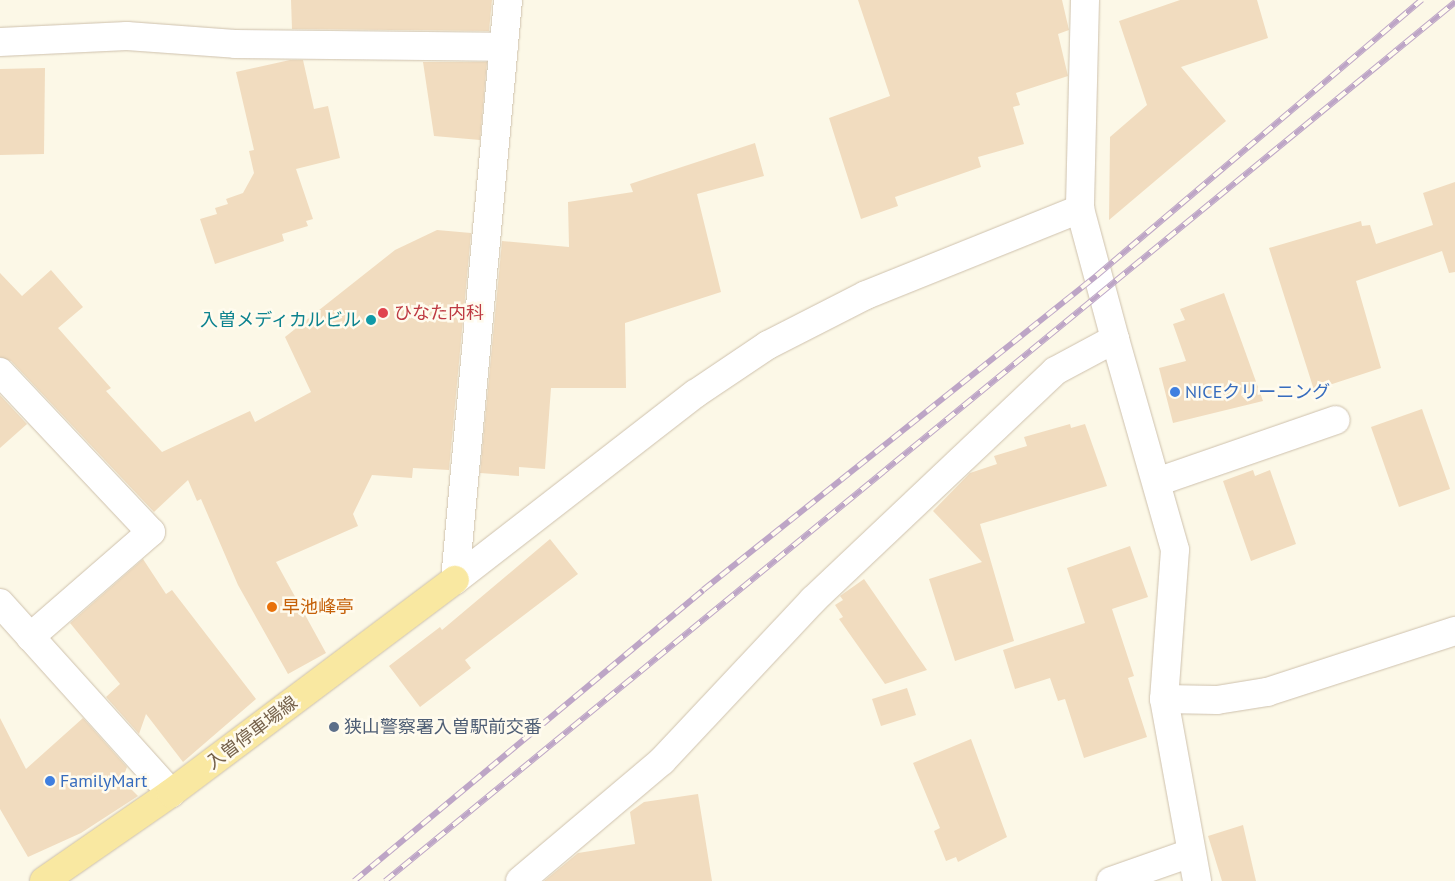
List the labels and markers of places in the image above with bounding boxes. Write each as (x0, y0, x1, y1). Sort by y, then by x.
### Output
place label: ひなた内科 (394, 302, 484, 324)
marker: ひなた内科 (376, 306, 390, 320)
place label: 入曽メディカルビル (199, 309, 361, 331)
marker: 入曽メディカルビル (365, 314, 377, 326)
place label: NICEクリーニング (1185, 381, 1330, 403)
marker: NICEクリーニング (1169, 386, 1181, 398)
place label: 早池峰亭 (282, 596, 354, 618)
marker: 早池峰亭 (266, 601, 278, 613)
place label: 狭山警察署入曽駅前交番 (344, 716, 542, 738)
marker: 狭山警察署入曽駅前交番 (328, 721, 340, 733)
place label: FamilyMart (60, 770, 147, 792)
marker: FamilyMart (44, 775, 56, 787)

